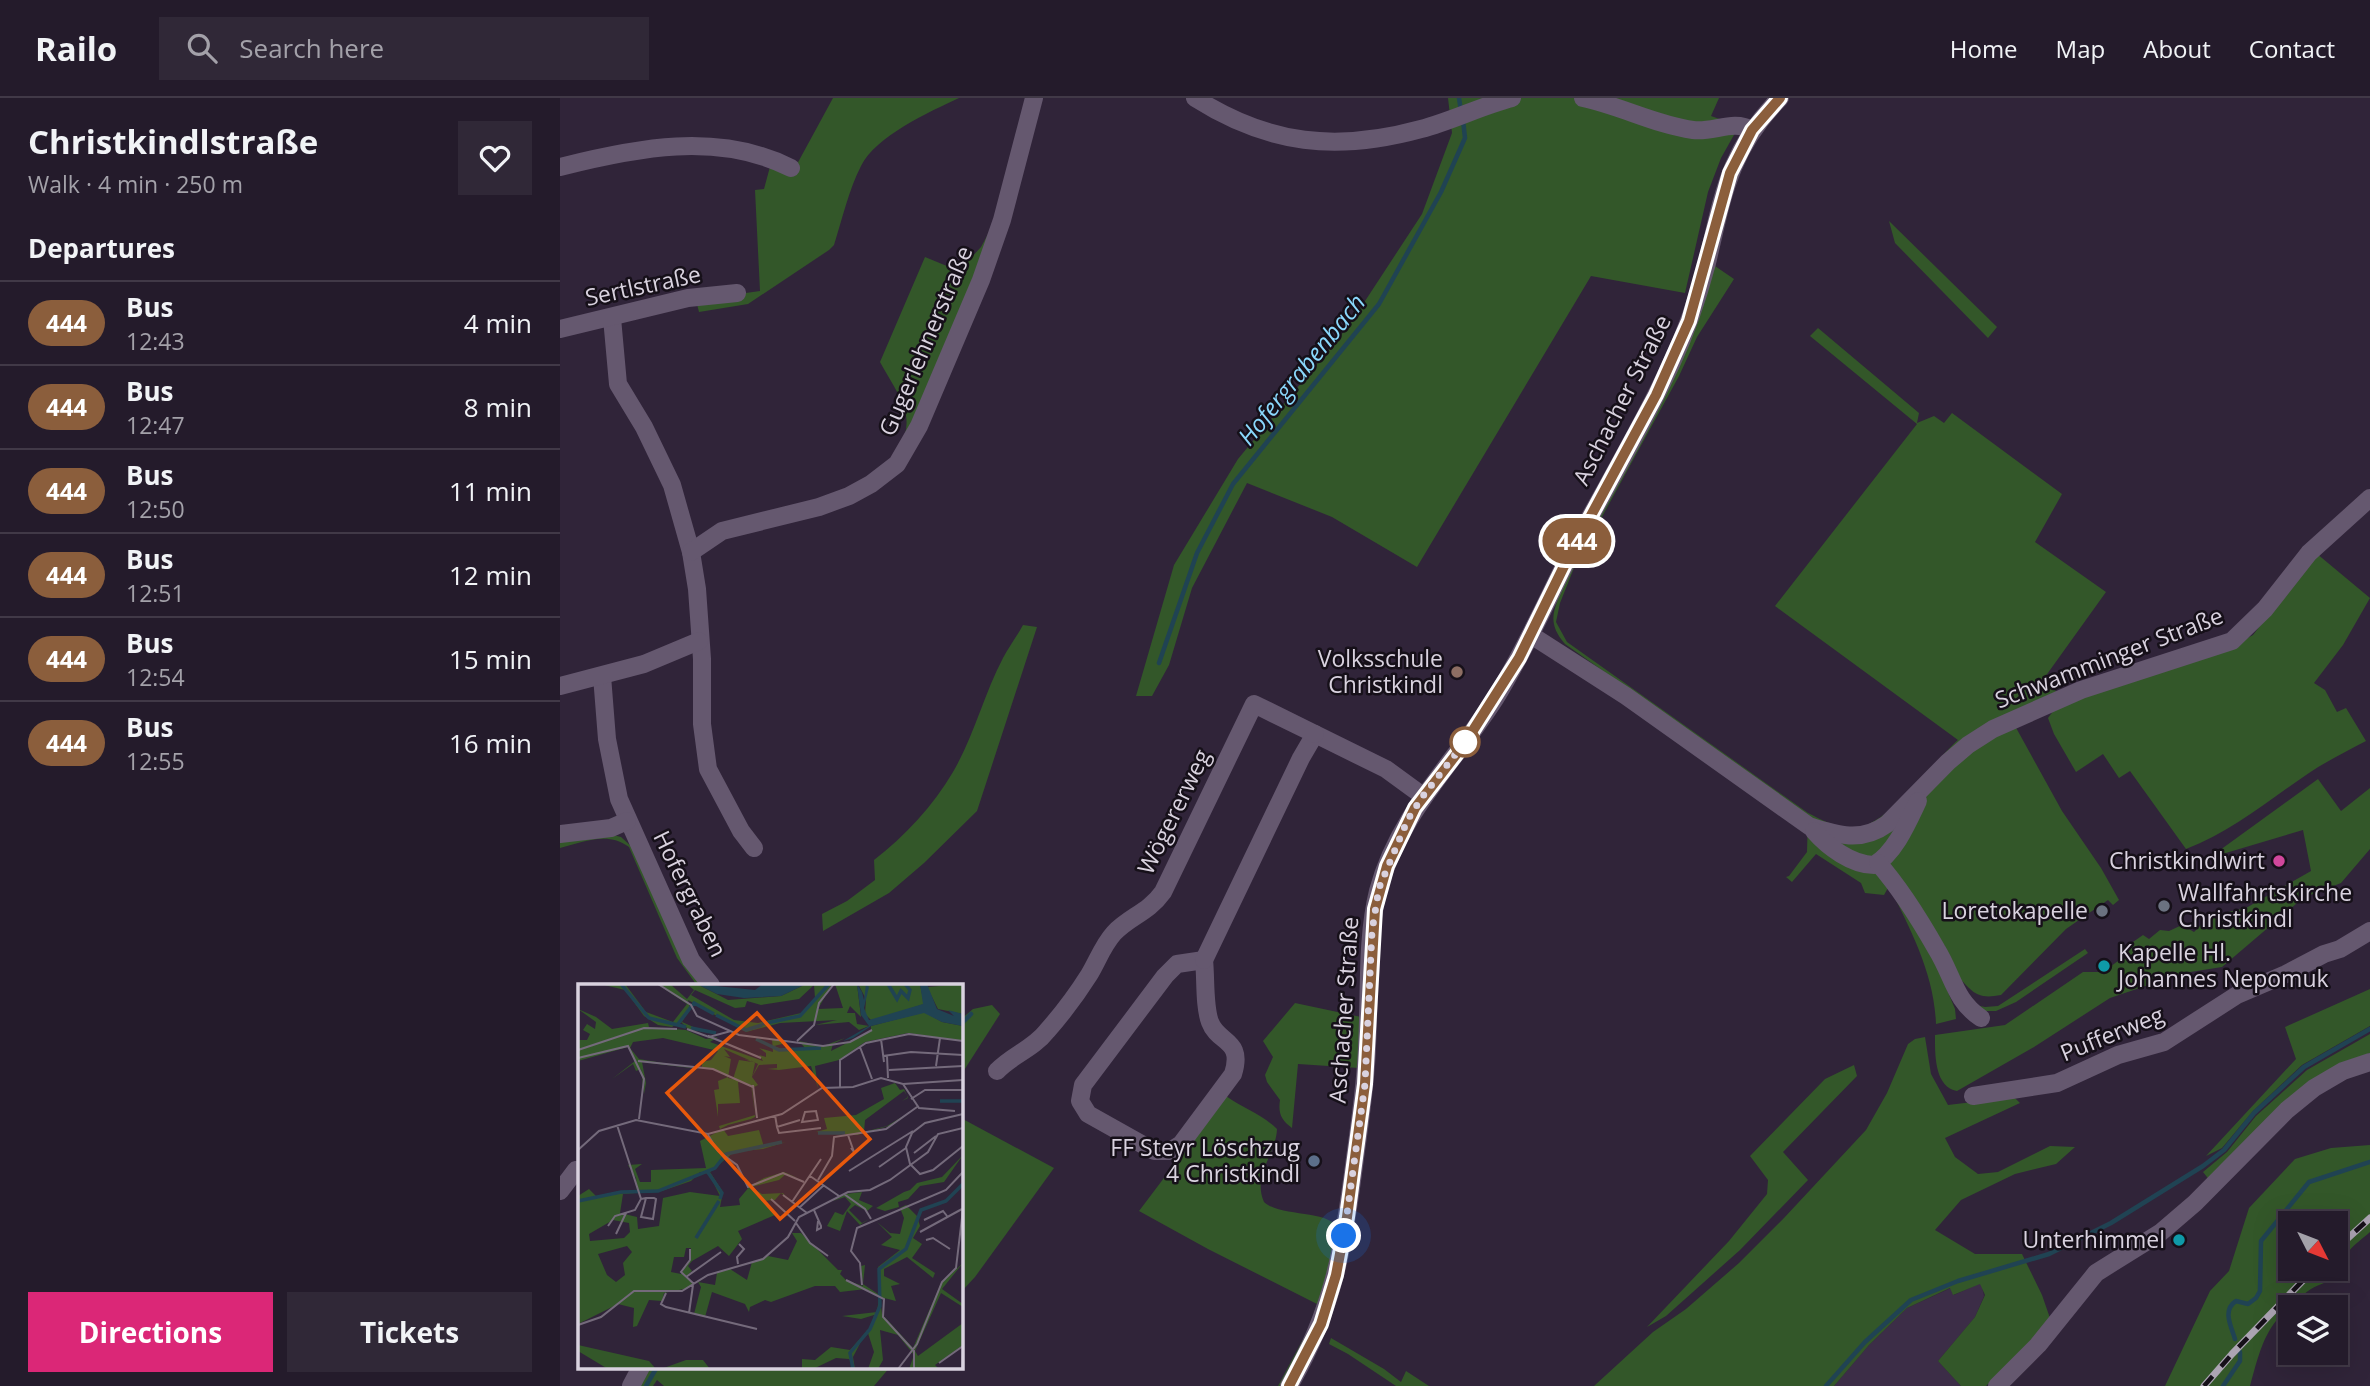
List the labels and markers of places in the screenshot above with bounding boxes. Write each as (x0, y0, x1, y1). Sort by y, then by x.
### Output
place label: Volksschule Christkindl (1318, 642, 1443, 700)
marker: Volksschule Christkindl (1449, 664, 1465, 680)
unlabelled marker (1450, 727, 1480, 757)
place label: Christkindlwirt (2109, 844, 2265, 876)
marker: Christkindlwirt (2271, 853, 2287, 869)
place label: Wallfahrtskirche Christkindl (2178, 876, 2352, 934)
place label: Loretokapelle (1941, 894, 2088, 926)
marker: Wallfahrtskirche Christkindl (2156, 898, 2172, 914)
marker: Loretokapelle (2094, 903, 2110, 919)
place label: Kapelle Hl. Johannes Nepomuk (2116, 936, 2329, 994)
marker: Kapelle Hl. Johannes Nepomuk (2096, 958, 2112, 974)
place label: FF Steyr Löschzug 4 Christkindl (1110, 1131, 1301, 1189)
marker: FF Steyr Löschzug 4 Christkindl (1306, 1153, 1322, 1169)
place label: Unterhimmel (2022, 1223, 2165, 1255)
marker: Unterhimmel (2171, 1232, 2187, 1248)

